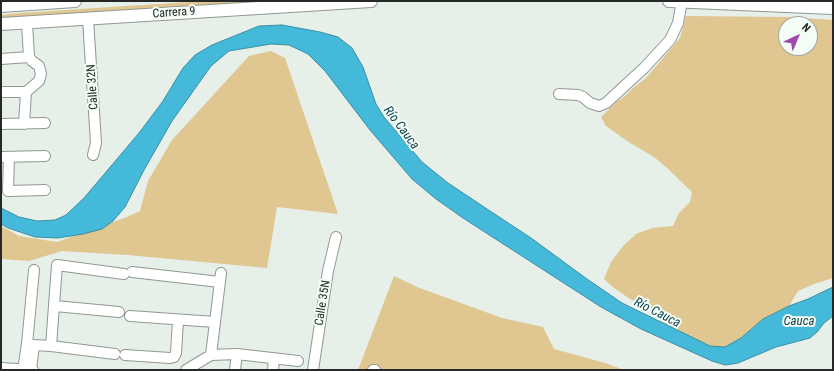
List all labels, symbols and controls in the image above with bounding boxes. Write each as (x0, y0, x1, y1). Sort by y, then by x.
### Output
street label: Carrera 9 (152, 4, 196, 22)
north arrow (778, 16, 818, 56)
text: N (799, 21, 813, 35)
street label: Calle 32N (84, 64, 102, 110)
water label: Río Cauca (380, 103, 422, 153)
street label: Calle 35N (312, 279, 334, 327)
water label: Río Cauca (631, 295, 683, 331)
water label: Cauca (783, 314, 815, 330)

